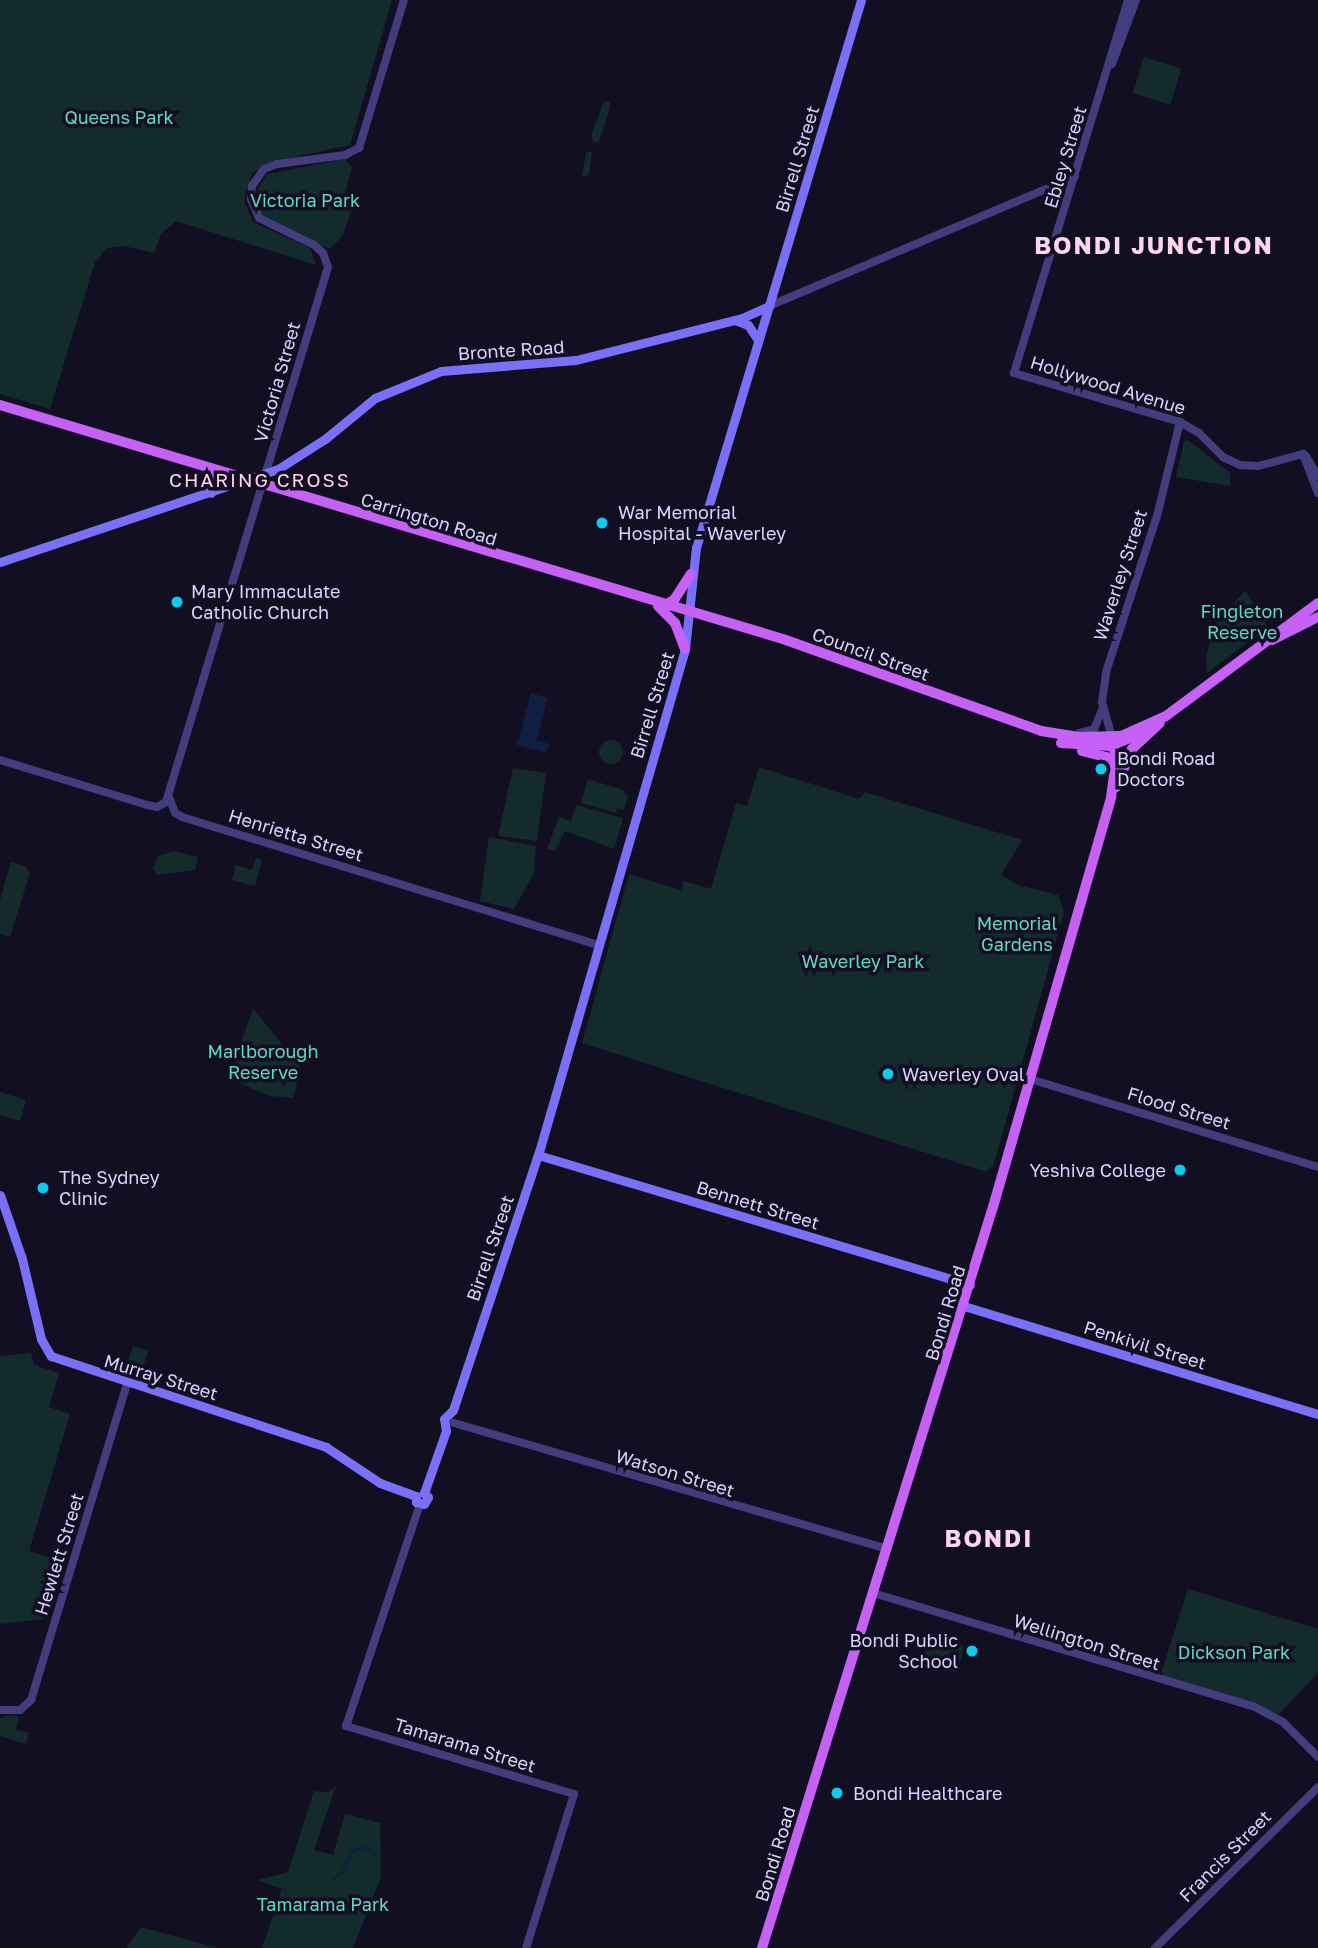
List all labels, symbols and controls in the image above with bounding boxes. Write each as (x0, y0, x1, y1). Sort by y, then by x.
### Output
street label: Birrell Street (771, 103, 823, 215)
street label: Ebley Street (1039, 103, 1091, 211)
park label: Queens Park (64, 106, 174, 128)
park label: Victoria Park (250, 189, 360, 211)
district label: BONDI JUNCTION (1036, 231, 1272, 259)
street label: Victoria Street (249, 319, 305, 445)
street label: Bronte Road (457, 336, 565, 364)
street label: Hollywood Avenue (1028, 351, 1188, 419)
district label: CHARING CROSS (171, 469, 349, 491)
street label: Carrington Road (358, 488, 500, 550)
place label: War Memorial Hospital - Waverley (618, 502, 786, 544)
street label: Waverley Street (1089, 506, 1151, 644)
marker: War Memorial Hospital - Waverley (592, 513, 612, 533)
place label: Mary Immaculate Catholic Church (191, 581, 341, 624)
marker: Mary Immaculate Catholic Church (169, 594, 185, 610)
park label: Fingleton Reserve (1201, 601, 1283, 644)
street label: Council Street (809, 623, 933, 685)
street label: Birrell Street (626, 649, 678, 761)
place label: Bondi Road Doctors (1117, 748, 1215, 790)
marker: Bondi Road Doctors (1091, 759, 1111, 779)
street label: Henrietta Street (226, 804, 366, 866)
park label: Memorial Gardens (977, 913, 1057, 956)
park label: Waverley Park (802, 950, 924, 972)
park label: Marlborough Reserve (208, 1041, 318, 1084)
place label: Waverley Oval (902, 1063, 1025, 1085)
marker: Waverley Oval (880, 1066, 896, 1082)
street label: Flood Street (1125, 1082, 1233, 1134)
place label: Yeshiva College (1030, 1159, 1166, 1181)
marker: Yeshiva College (1172, 1162, 1188, 1178)
place label: The Sydney Clinic (59, 1167, 160, 1210)
street label: Bennett Street (694, 1176, 822, 1234)
marker: The Sydney Clinic (33, 1178, 53, 1198)
street label: Birrell Street (462, 1192, 518, 1304)
street label: Bondi Road (920, 1263, 970, 1363)
street label: Penkivil Street (1081, 1316, 1209, 1374)
street label: Murray Street (101, 1349, 221, 1405)
street label: Watson Street (613, 1445, 737, 1501)
street label: Hewlett Street (30, 1490, 88, 1618)
district label: BONDI (945, 1524, 1033, 1552)
street label: Wellington Street (1011, 1609, 1163, 1675)
place label: Bondi Public School (850, 1630, 958, 1672)
park label: Dickson Park (1178, 1641, 1290, 1663)
marker: Bondi Public School (964, 1643, 980, 1659)
street label: Tamarama Street (392, 1713, 538, 1777)
place label: Bondi Healthcare (853, 1782, 1003, 1804)
marker: Bondi Healthcare (827, 1783, 847, 1803)
street label: Bondi Road (750, 1804, 800, 1904)
street label: Francis Street (1175, 1806, 1275, 1906)
park label: Tamarama Park (257, 1893, 389, 1915)

